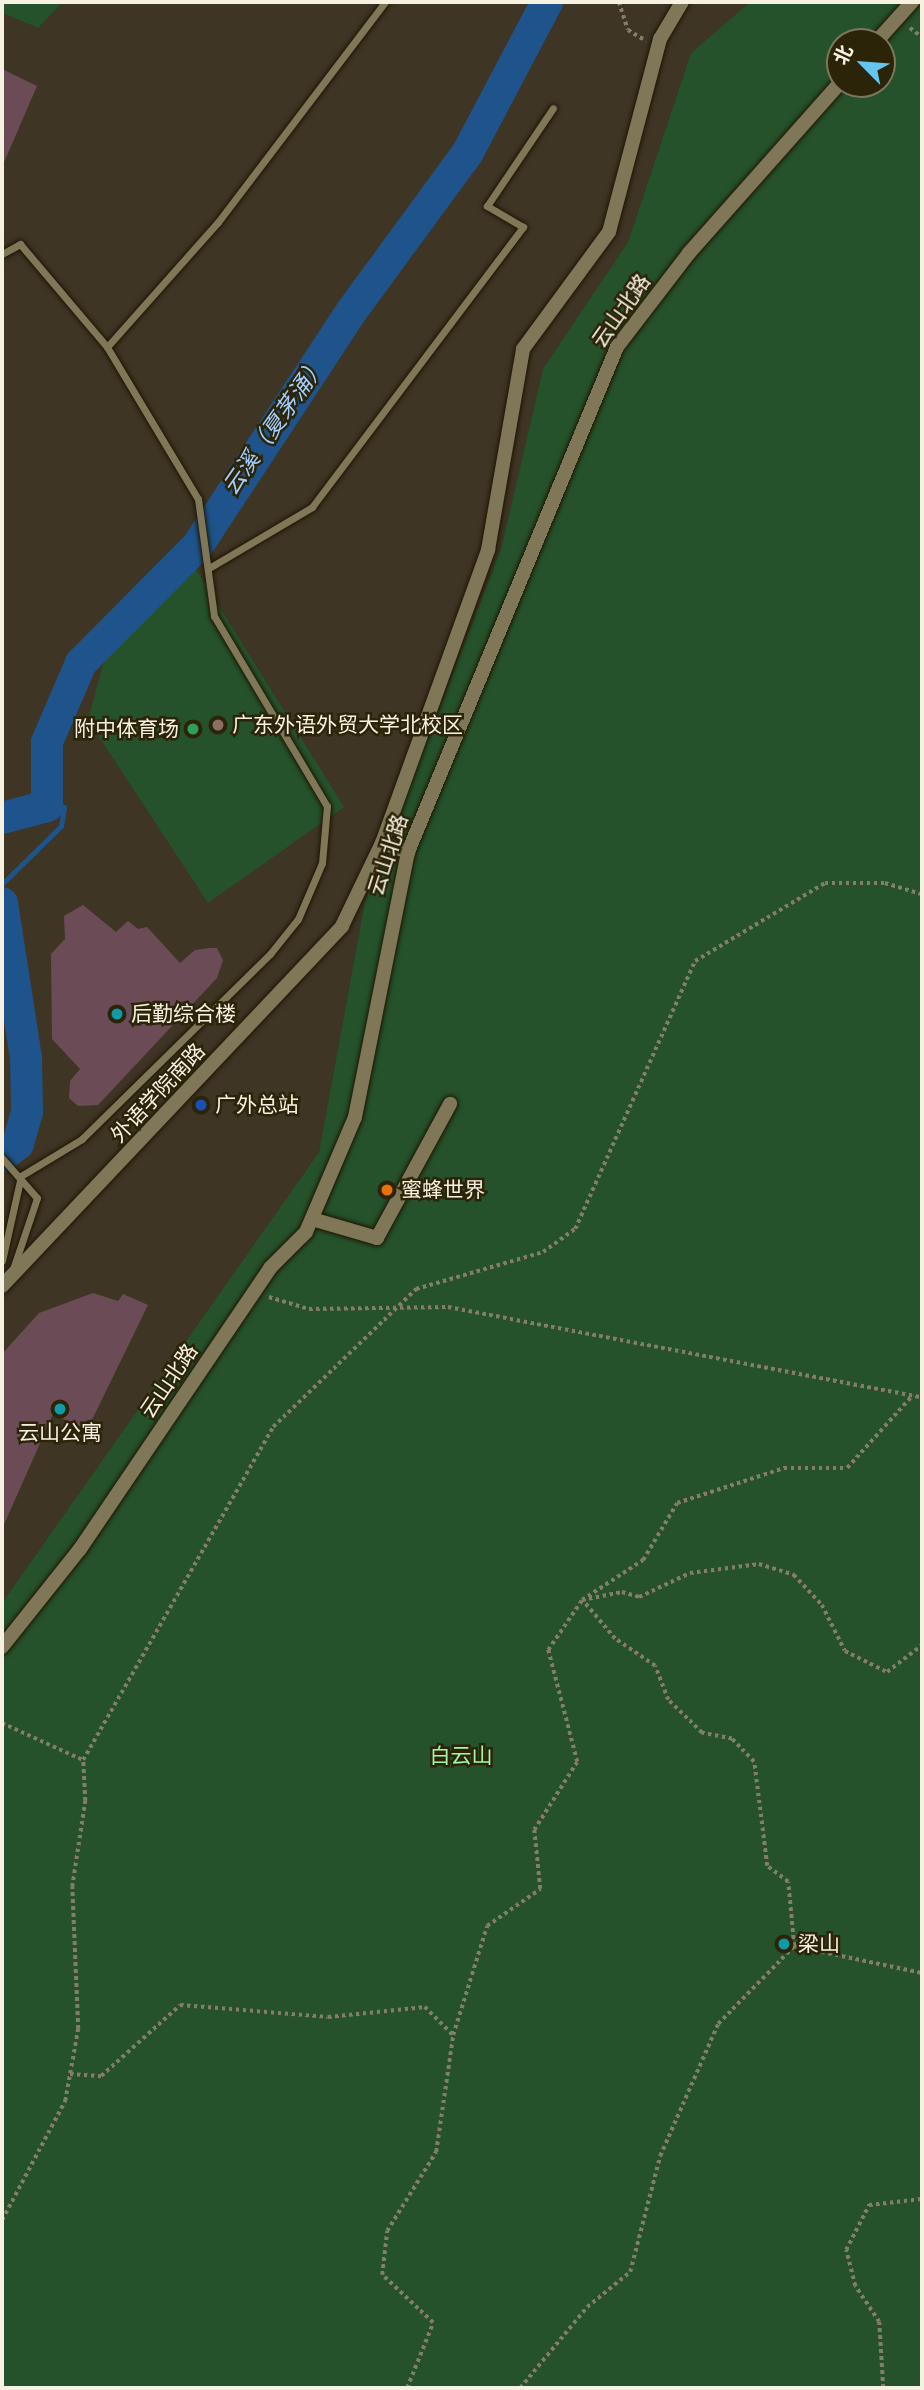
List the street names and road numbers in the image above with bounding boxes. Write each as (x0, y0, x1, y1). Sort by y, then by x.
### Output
street label: 云山北路 (587, 269, 655, 353)
street label: 云山北路 (363, 811, 413, 899)
street label: 外语学院南路 (106, 1038, 210, 1148)
street label: 云山北路 (135, 1339, 203, 1423)

